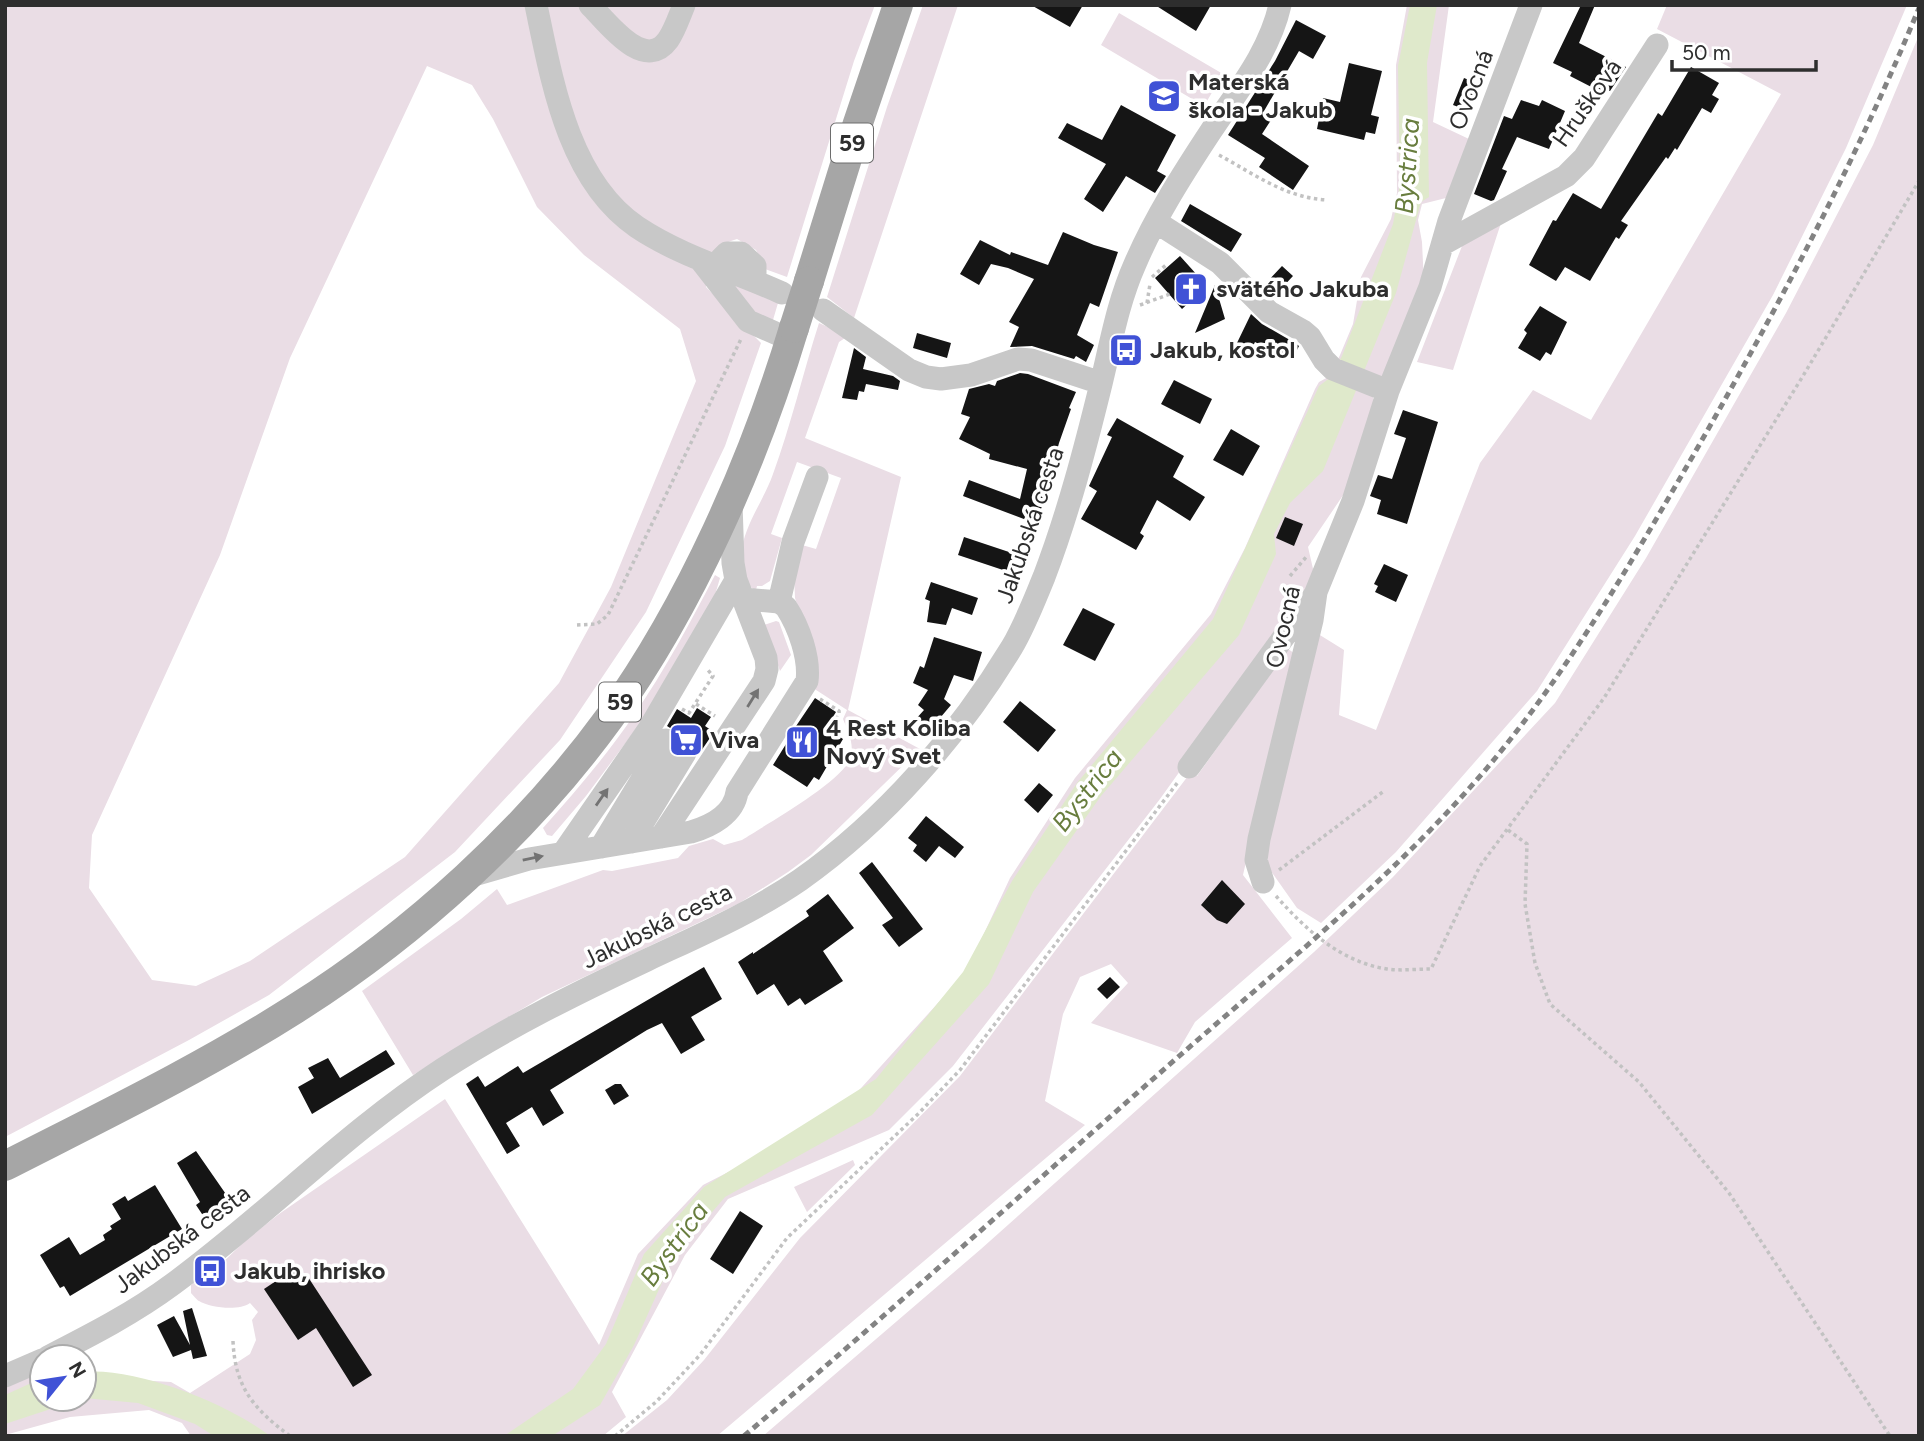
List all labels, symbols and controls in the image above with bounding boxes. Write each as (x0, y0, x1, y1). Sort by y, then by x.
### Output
scale bar (1672, 28, 1815, 72)
text: 50 m (1682, 40, 1731, 65)
street label: Ovocná (1442, 46, 1499, 134)
street label: Hrušková (1546, 53, 1627, 152)
place label: Materská škola - Jakub (1188, 67, 1333, 124)
school or university icon: Materská škola - Jakub (1145, 77, 1183, 115)
water label: Bystrica (1388, 117, 1426, 215)
road number: 59 (831, 124, 873, 162)
church icon: svätého Jakuba (1172, 270, 1210, 308)
place label: svätého Jakuba (1216, 274, 1389, 303)
bus stop icon: Jakub, kostol (1107, 331, 1145, 369)
place label: Jakub, kostol (1150, 335, 1295, 364)
street label: Jakubská cesta (989, 443, 1070, 607)
street label: Ovocná (1259, 583, 1306, 671)
road number: 59 (599, 682, 641, 722)
one-way arrow (746, 689, 759, 708)
place label: 4 Rest Koliba Nový Svet (826, 713, 971, 770)
supermarket icon: Viva (667, 721, 705, 759)
restaurant icon: 4 Rest Koliba Nový Svet (783, 723, 821, 761)
place label: Viva (710, 725, 759, 754)
water label: Bystrica (1045, 742, 1129, 838)
one-way arrow (595, 788, 609, 806)
one-way arrow (522, 853, 544, 864)
street label: Jakubská cesta (577, 877, 736, 974)
street label: Jakubská cesta (108, 1178, 255, 1299)
water label: Bystrica (633, 1196, 715, 1292)
bus stop icon: Jakub, ihrisko (191, 1252, 229, 1290)
place label: Jakub, ihrisko (234, 1256, 386, 1285)
north arrow (28, 1343, 98, 1413)
text: N (64, 1358, 91, 1382)

